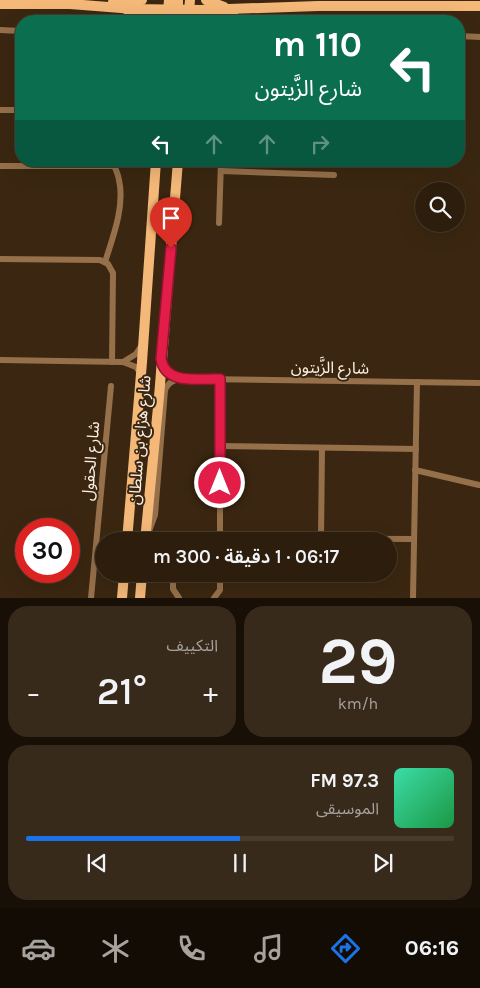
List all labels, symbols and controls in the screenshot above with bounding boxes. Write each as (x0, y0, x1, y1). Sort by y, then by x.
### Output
text: 110 m (273, 24, 362, 65)
icon: left (380, 35, 445, 100)
text: شارع الزَّيتون (255, 76, 362, 102)
icon: left (147, 130, 175, 158)
icon: ahead (200, 130, 228, 158)
icon: ahead (253, 130, 281, 158)
icon: right (306, 130, 334, 158)
map controls (415, 182, 465, 232)
button: search (415, 182, 465, 232)
pin (150, 197, 192, 248)
icon: arrive (157, 204, 185, 232)
street label: شارع الزَّيتون (291, 356, 369, 381)
street label: شارع هزاع بن سلطان (124, 374, 158, 506)
street label: شارع الحقول (78, 420, 106, 502)
position arrow (193, 456, 245, 508)
speed limit sign: 30 (15, 518, 80, 583)
text: 06:17 · 1 دقيقة · 300 m (153, 546, 339, 568)
text: 29 (319, 623, 398, 699)
text: التكييف (166, 636, 218, 655)
text: 21° (97, 669, 147, 714)
text: − (26, 676, 41, 709)
text: + (203, 676, 218, 709)
text: km/h (338, 694, 378, 713)
text: 97.3 FM (310, 770, 379, 792)
text: الموسيقى (316, 799, 379, 818)
icon: previous (83, 849, 111, 877)
icon: pause (226, 849, 254, 877)
icon: next (369, 849, 397, 877)
icon: car (21, 931, 56, 966)
icon: climate (98, 931, 133, 966)
icon: phone (174, 931, 209, 966)
icon: music (251, 931, 286, 966)
icon: directions (328, 931, 363, 966)
text: 06:16 (405, 935, 459, 961)

